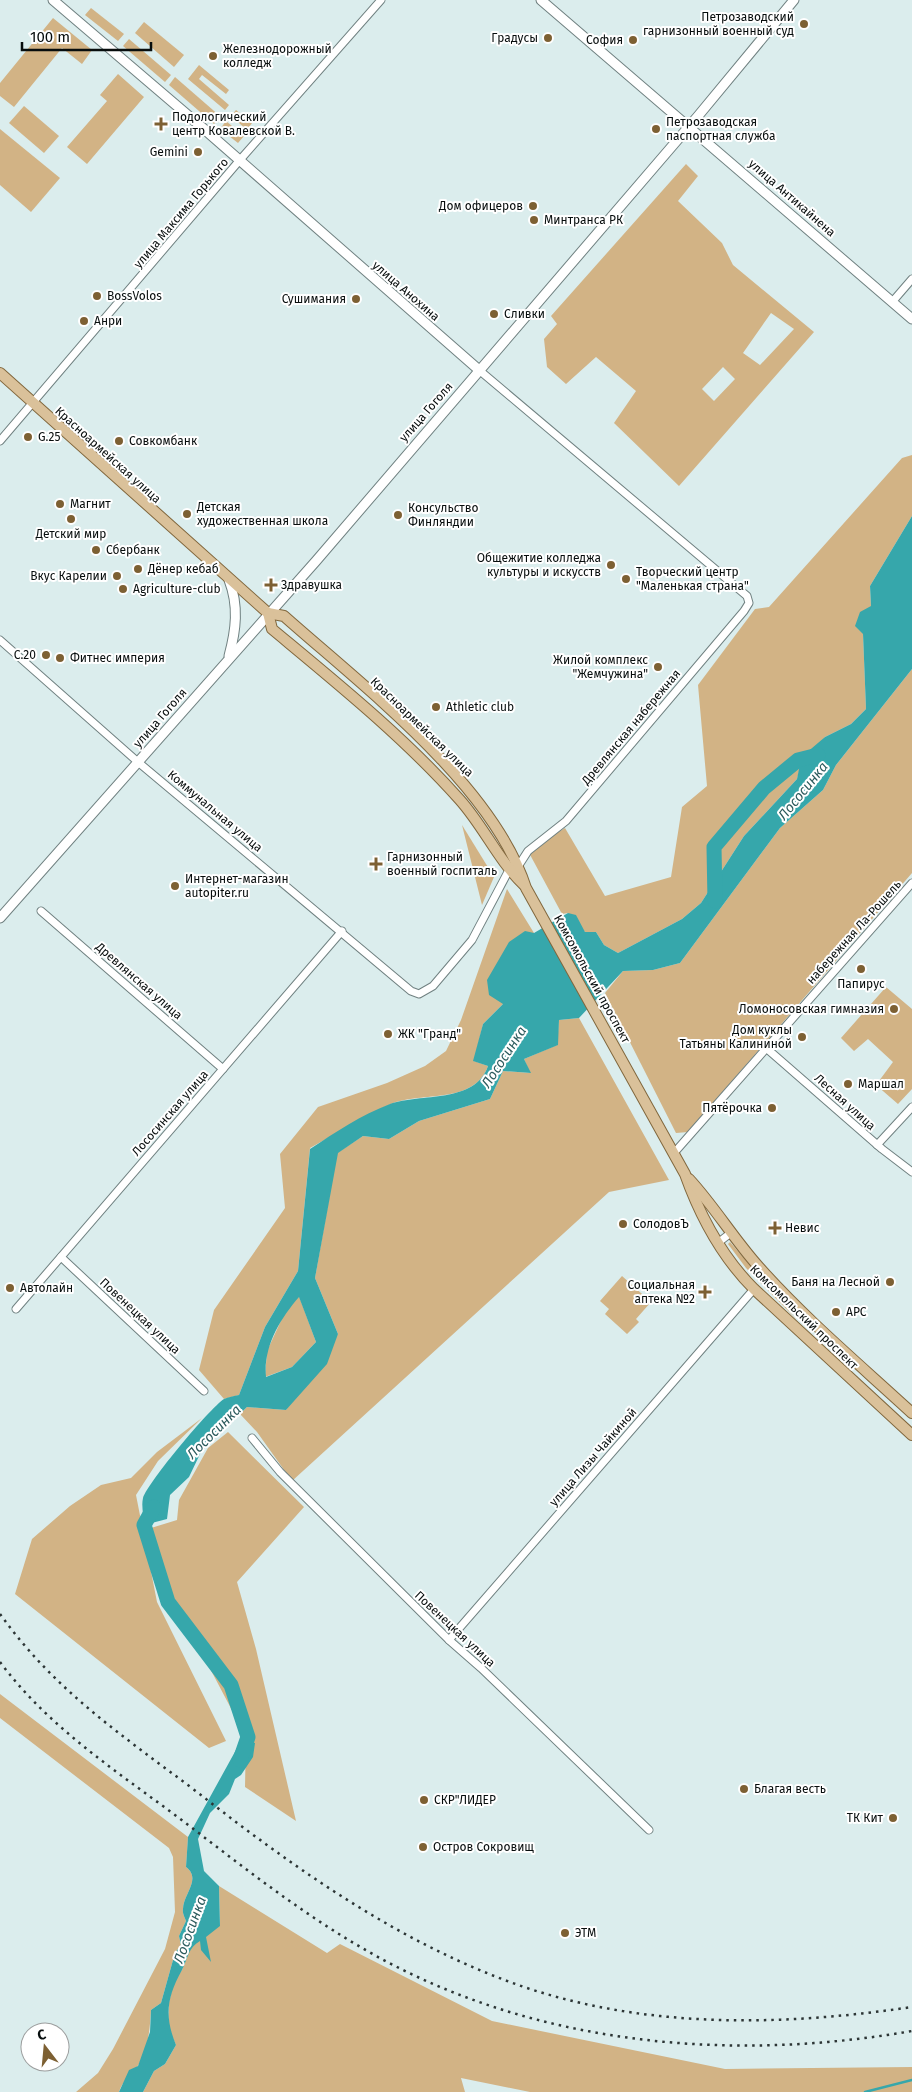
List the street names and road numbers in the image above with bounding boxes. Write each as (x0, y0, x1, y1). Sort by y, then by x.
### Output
street label: улица Максима Горького (131, 155, 231, 271)
street label: улица Антикайнена (746, 157, 838, 239)
street label: улица Анохина (370, 258, 442, 324)
street label: улица Гоголя (397, 380, 455, 444)
street label: Красноармейская улица (52, 404, 164, 506)
street label: Древлянская набережная (578, 667, 683, 788)
street label: Красноармейская улица (368, 674, 476, 780)
street label: улица Гоголя (131, 686, 189, 750)
street label: Коммунальная улица (165, 767, 265, 855)
street label: набережная Ла-Рошель (804, 877, 904, 987)
street label: Комсомольский проспект (551, 913, 633, 1046)
street label: Древлянская улица (92, 939, 185, 1022)
street label: Лососинская улица (129, 1067, 211, 1159)
street label: Лесная улица (812, 1071, 878, 1133)
street label: Комсомольский проспект (747, 1262, 861, 1373)
street label: Повенецкая улица (97, 1275, 183, 1357)
street label: улица Лизы Чайкиной (547, 1405, 639, 1509)
street label: Повенецкая улица (412, 1588, 498, 1670)

